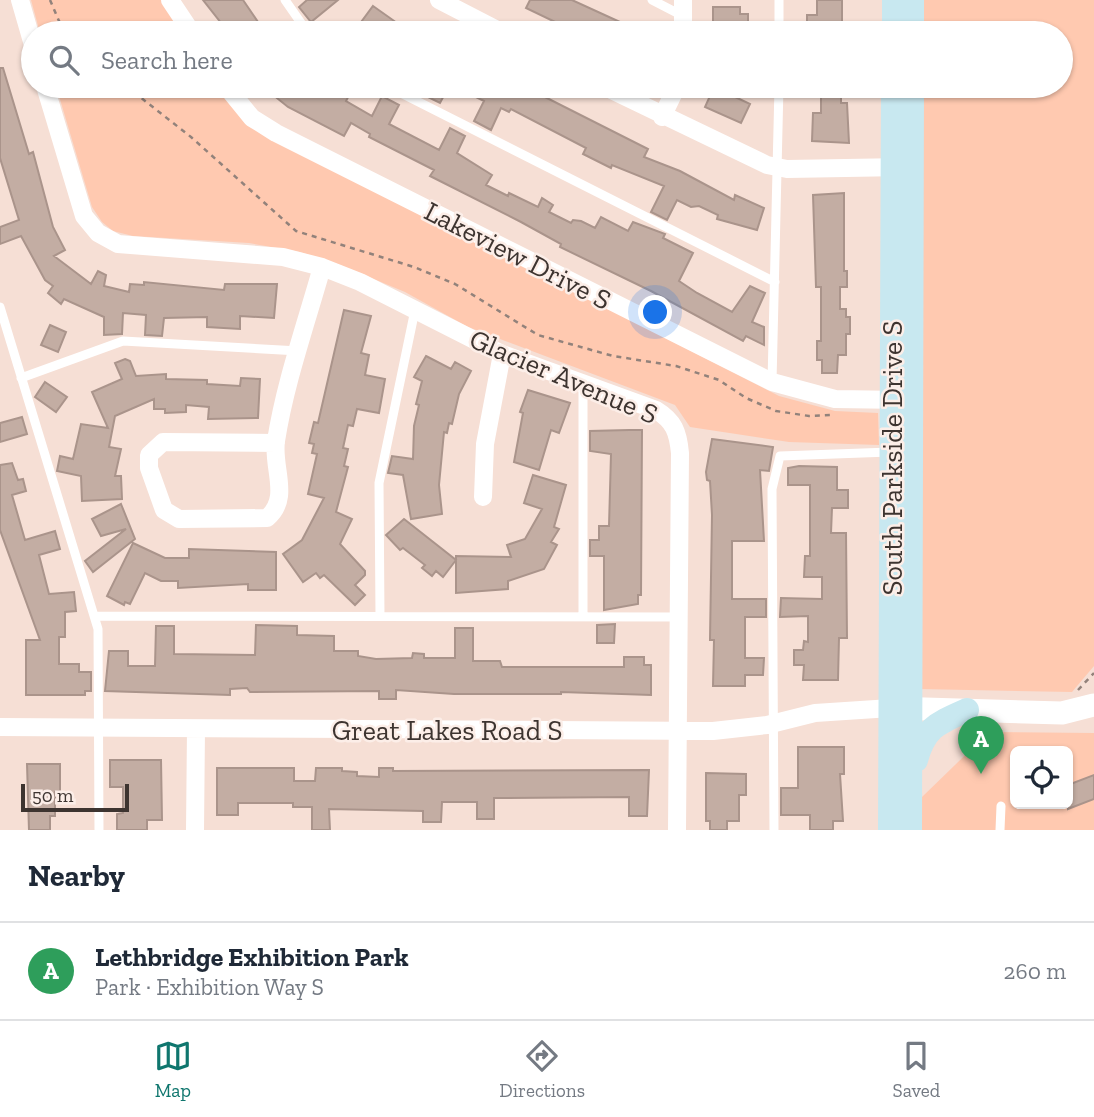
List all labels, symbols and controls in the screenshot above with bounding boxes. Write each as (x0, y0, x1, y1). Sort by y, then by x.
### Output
search box (21, 21, 1073, 98)
icon: search (45, 41, 83, 79)
text: Search here (101, 44, 233, 76)
street label: Lakeview Drive S (419, 194, 617, 317)
your location (638, 295, 672, 329)
street label: South Parkside Drive S (876, 321, 909, 595)
street label: Glacier Avenue S (465, 322, 663, 431)
street label: Great Lakes Road S (332, 714, 562, 747)
pin: A (958, 716, 1004, 774)
map controls (1010, 746, 1073, 809)
button: locate (1010, 746, 1073, 809)
scale bar (21, 781, 130, 813)
text: 50 m (32, 784, 73, 807)
text: Nearby (28, 858, 125, 894)
text: Lethbridge Exhibition Park (95, 941, 409, 973)
text: A (43, 957, 59, 985)
text: 260 m (1004, 957, 1066, 985)
text: Park · Exhibition Way S (95, 973, 324, 1001)
tab: Map (154, 1037, 192, 1102)
tab: Directions (499, 1037, 585, 1102)
tab: Saved (893, 1037, 940, 1102)

